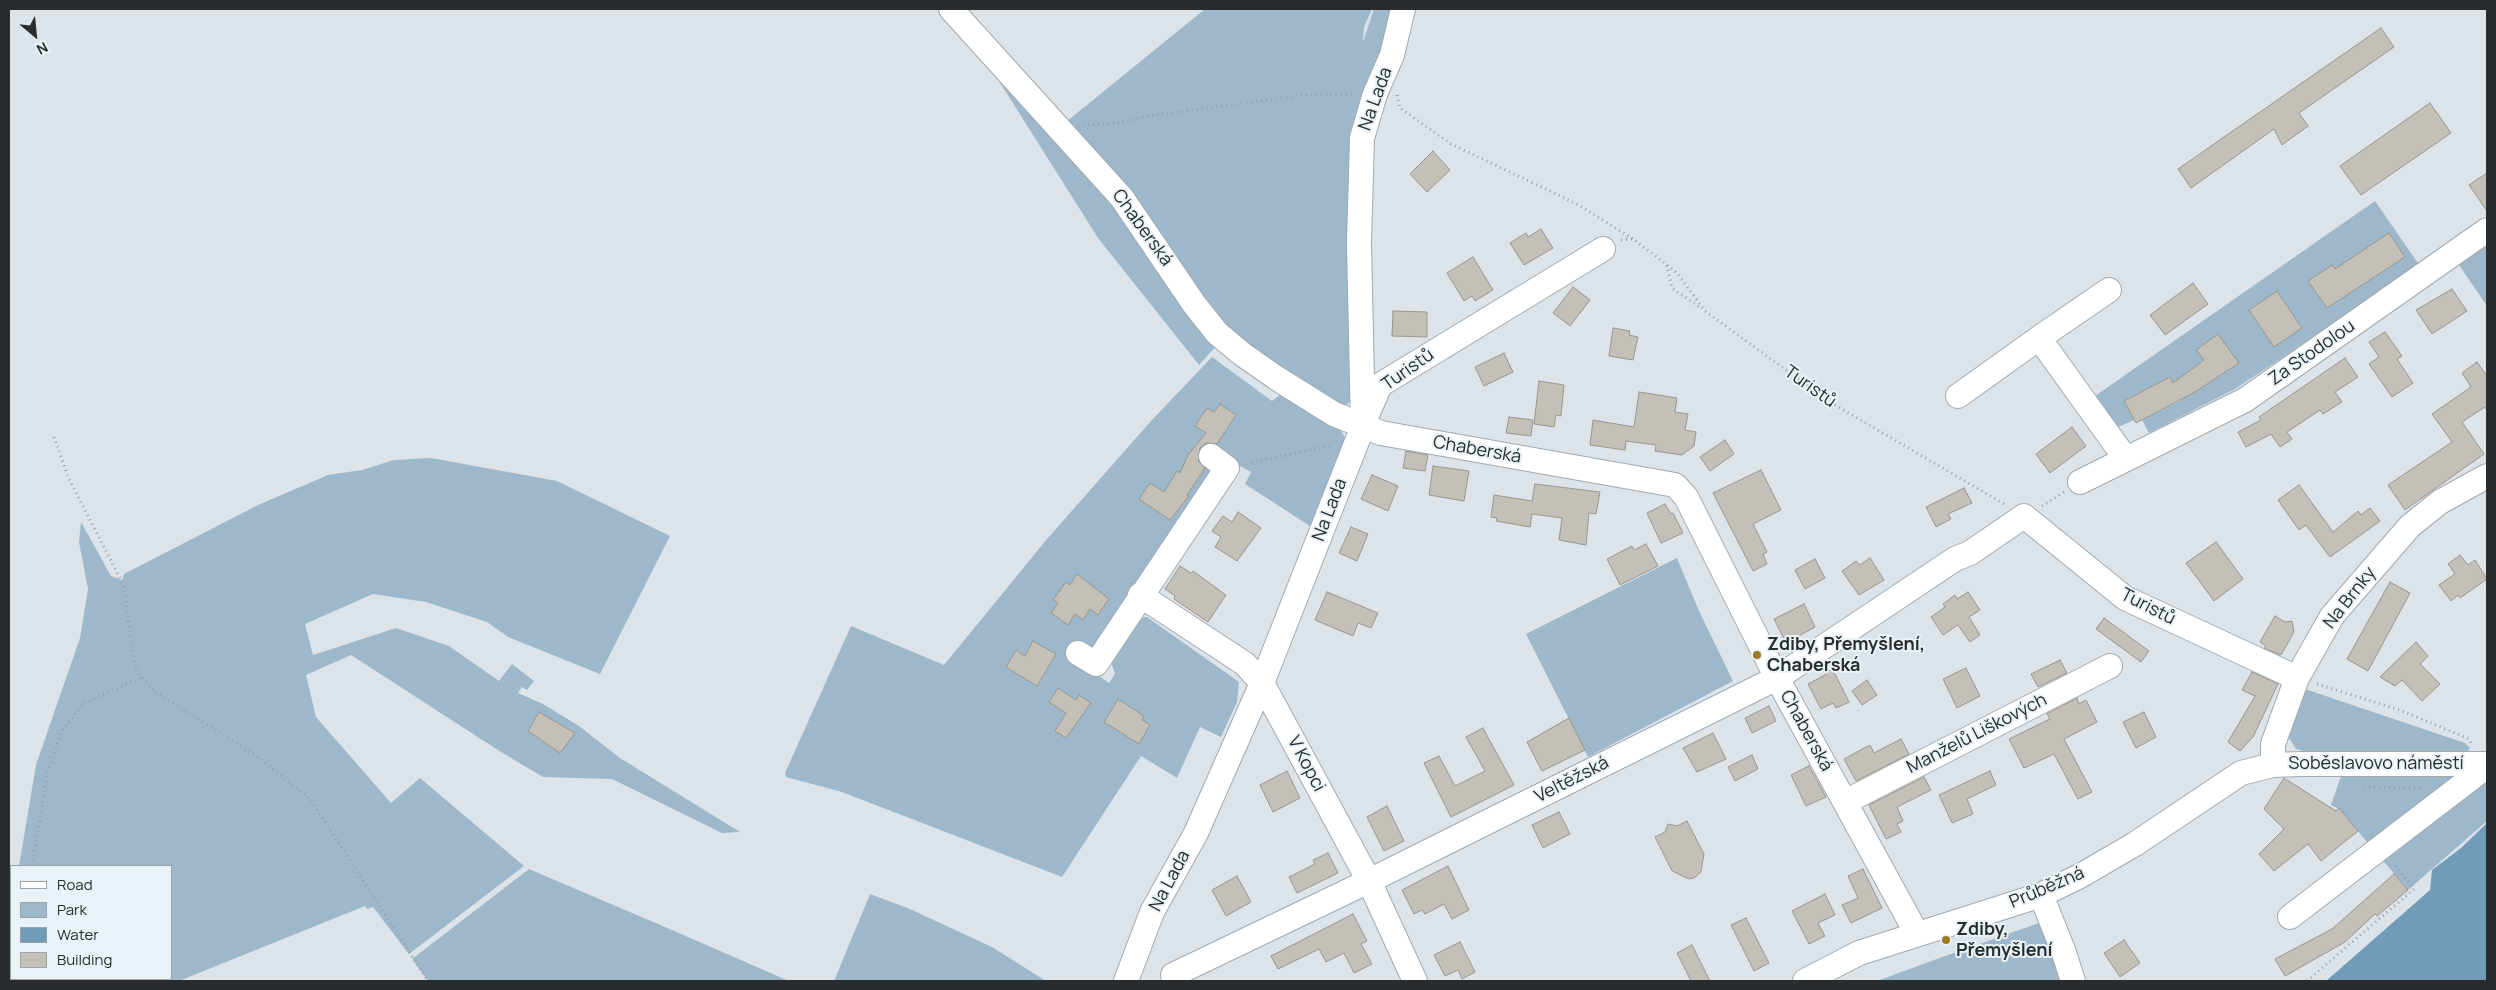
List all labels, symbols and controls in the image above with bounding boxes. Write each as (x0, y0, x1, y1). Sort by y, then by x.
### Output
north arrow (10, 10, 60, 60)
text: N (33, 38, 51, 59)
street label: Na Lada (1355, 64, 1397, 134)
street label: Chaberská (1107, 186, 1177, 270)
street label: Za Stodolou (2265, 315, 2359, 391)
street label: Turistů (1378, 344, 1438, 396)
street label: Turistů (1780, 361, 1840, 413)
street label: Chaberská (1431, 432, 1523, 468)
street label: Na Lada (1308, 475, 1352, 545)
street label: Na Brnky (2319, 563, 2381, 633)
street label: Turistů (2117, 584, 2179, 630)
place label: Zdiby, Přemyšlení, Chaberská (1767, 634, 1925, 676)
marker: Zdiby, Přemyšlení, Chaberská (1751, 649, 1763, 661)
street label: Chaberská (1775, 687, 1837, 775)
street label: Manželů Liškových (1903, 689, 2051, 779)
street label: V Kopci (1282, 733, 1330, 795)
street label: Veltěžská (1531, 752, 1613, 808)
street label: Soběslavovo náměstí (2288, 753, 2464, 775)
street label: Na Lada (1145, 847, 1195, 915)
street label: Průběžná (2006, 863, 2088, 913)
legend (10, 865, 172, 980)
text: Road (57, 874, 93, 895)
text: Park (57, 899, 87, 920)
place label: Zdiby, Přemyšlení (1956, 919, 2053, 962)
text: Water (57, 924, 99, 945)
marker: Zdiby, Přemyšlení (1940, 934, 1952, 946)
text: Building (57, 949, 112, 970)

